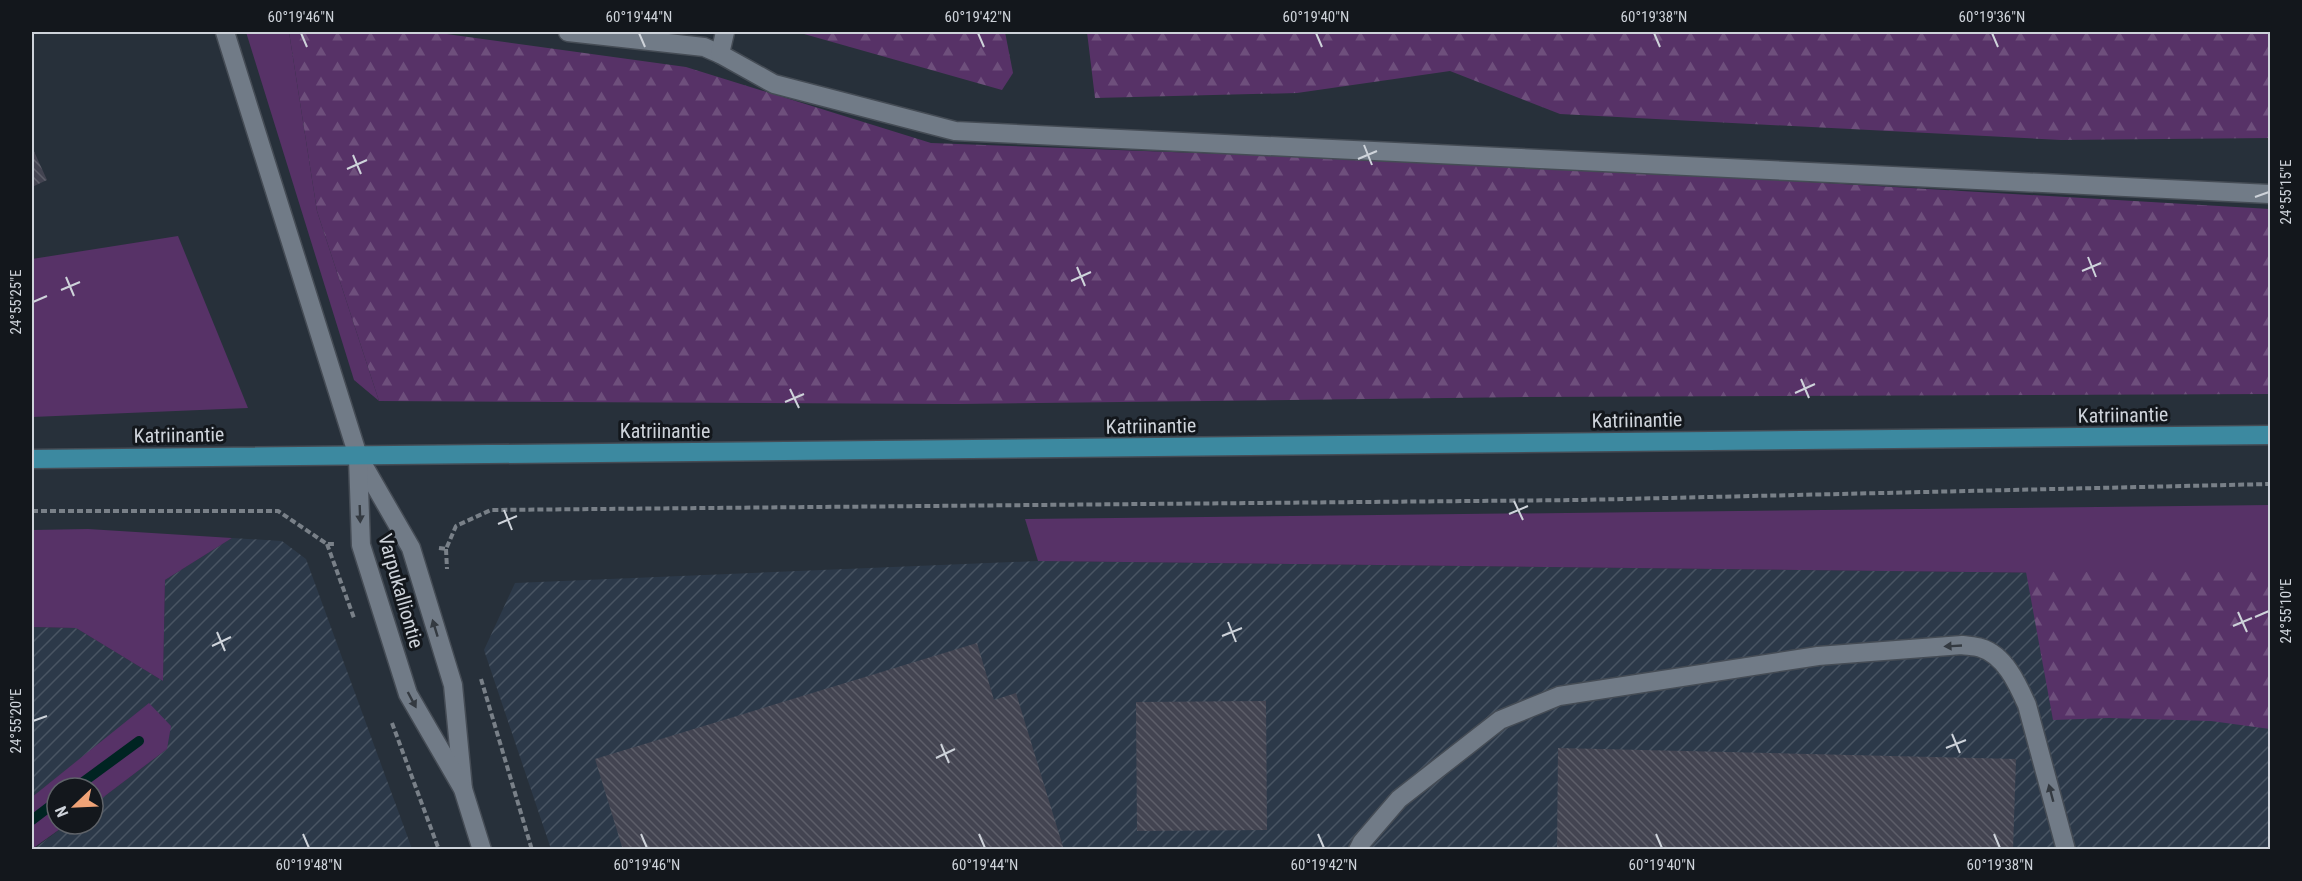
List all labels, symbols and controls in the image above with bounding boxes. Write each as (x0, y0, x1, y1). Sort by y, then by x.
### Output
text: 60°19'46"N (268, 8, 334, 26)
text: 60°19'44"N (606, 8, 672, 26)
text: 60°19'42"N (945, 8, 1011, 26)
text: 60°19'40"N (1283, 8, 1349, 26)
text: 60°19'38"N (1621, 8, 1687, 26)
text: 60°19'36"N (1959, 8, 2025, 26)
text: 24°55'15"E (2277, 160, 2295, 224)
text: 24°55'25"E (7, 270, 25, 334)
street label: Katriinantie (2078, 402, 2168, 428)
street label: Katriinantie (1592, 407, 1682, 433)
street label: Katriinantie (1106, 413, 1196, 439)
street label: Katriinantie (620, 419, 710, 443)
street label: Katriinantie (134, 422, 224, 448)
one-way arrow (355, 505, 364, 524)
street label: Varpukalliontie (373, 531, 429, 651)
text: 24°55'10"E (2277, 579, 2295, 643)
one-way arrow (430, 619, 440, 637)
one-way arrow (1944, 641, 1963, 650)
text: 24°55'20"E (7, 689, 25, 753)
one-way arrow (408, 692, 417, 709)
north arrow (45, 776, 105, 836)
one-way arrow (2046, 784, 2055, 802)
text: N (51, 803, 72, 820)
text: 60°19'48"N (276, 856, 342, 874)
text: 60°19'46"N (614, 856, 680, 874)
text: 60°19'44"N (952, 856, 1018, 874)
text: 60°19'42"N (1291, 856, 1357, 874)
text: 60°19'40"N (1629, 856, 1695, 874)
text: 60°19'38"N (1967, 856, 2033, 874)

